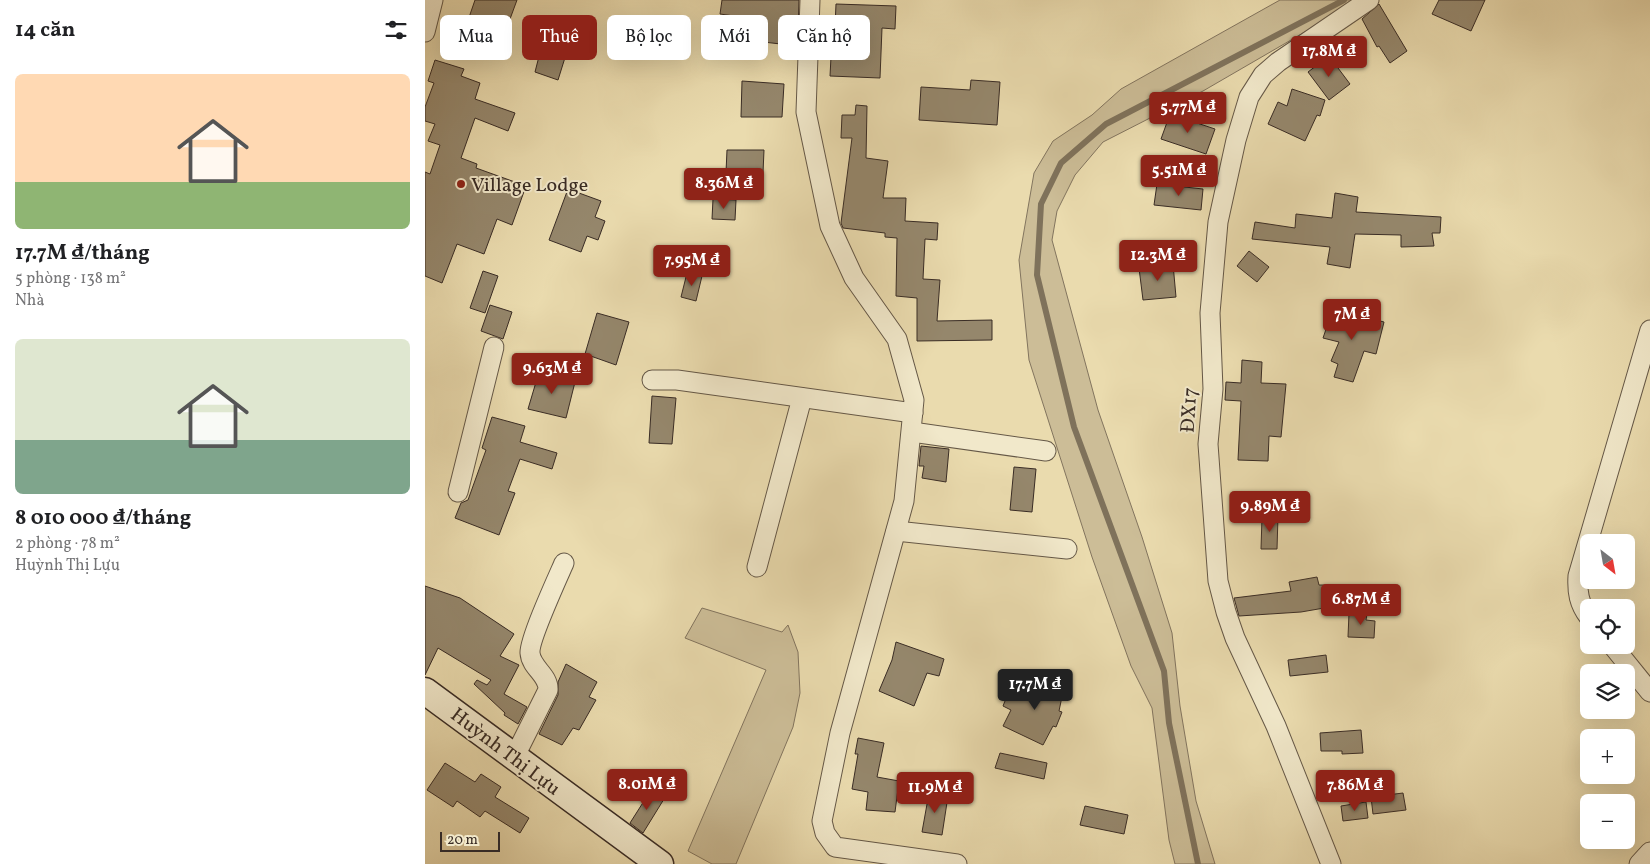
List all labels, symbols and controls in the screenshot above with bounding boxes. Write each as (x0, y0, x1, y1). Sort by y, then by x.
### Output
chip: Mua (440, 15, 512, 60)
chip: Thuê (522, 15, 597, 60)
chip: Bộ lọc (607, 15, 691, 60)
chip: Mới (701, 15, 768, 60)
chip: Căn hộ (778, 15, 870, 60)
text: 14 căn (15, 16, 75, 45)
icon: filters (382, 16, 410, 44)
pin: 17.8M ₫ (1283, 36, 1375, 78)
text: 17.8M ₫ (1302, 41, 1356, 63)
pin: 5.77M ₫ (1142, 92, 1234, 134)
text: 5.77M ₫ (1160, 97, 1216, 119)
icon: home (168, 106, 258, 196)
pin: 5.51M ₫ (1133, 154, 1225, 197)
text: 5.51M ₫ (1152, 160, 1206, 182)
pin: 8.36M ₫ (678, 168, 770, 210)
place label: Village Lodge (471, 172, 588, 200)
text: 8.36M ₫ (695, 173, 753, 195)
marker: Village Lodge (455, 178, 467, 190)
text: 17.7M ₫/tháng (15, 239, 150, 268)
pin: 12.3M ₫ (1112, 240, 1204, 282)
pin: 7.95M ₫ (646, 244, 738, 287)
text: 12.3M ₫ (1130, 245, 1186, 267)
text: 7.95M ₫ (664, 250, 720, 272)
text: 5 phòng · 138 m² (15, 268, 126, 290)
text: Nhà (15, 290, 44, 312)
pin: 7M ₫ (1322, 298, 1382, 341)
text: 7M ₫ (1334, 304, 1370, 326)
pin: 9.63M ₫ (506, 352, 598, 395)
text: 9.63M ₫ (523, 358, 581, 380)
icon: home (168, 371, 258, 461)
street label: ĐX17 (1174, 387, 1206, 434)
pin: 9.89M ₫ (1224, 490, 1316, 533)
text: 9.89M ₫ (1240, 496, 1300, 518)
text: 8 010 000 ₫/tháng (15, 504, 191, 533)
text: 2 phòng · 78 m² (15, 533, 120, 555)
north arrow (1580, 534, 1635, 589)
map controls (1580, 534, 1635, 849)
text: Huỳnh Thị Lựu (15, 555, 120, 577)
pin: 6.87M ₫ (1315, 584, 1407, 626)
text: 6.87M ₫ (1332, 589, 1390, 611)
button: locate (1580, 599, 1635, 654)
button: layers (1580, 664, 1635, 719)
pin: 17.7M ₫ (989, 668, 1081, 711)
text: 17.7M ₫ (1009, 674, 1061, 696)
street label: Huỳnh Thị Lựu (444, 702, 566, 803)
button: + (1580, 729, 1635, 784)
pin: 8.01M ₫ (601, 768, 693, 811)
pin: 7.86M ₫ (1309, 770, 1401, 812)
pin: 11.9M ₫ (889, 772, 981, 814)
text: 8.01M ₫ (618, 774, 676, 796)
text: 7.86M ₫ (1327, 775, 1383, 797)
text: 11.9M ₫ (908, 777, 962, 799)
button: − (1580, 794, 1635, 849)
scale bar (440, 829, 500, 852)
text: 20 m (447, 831, 478, 850)

